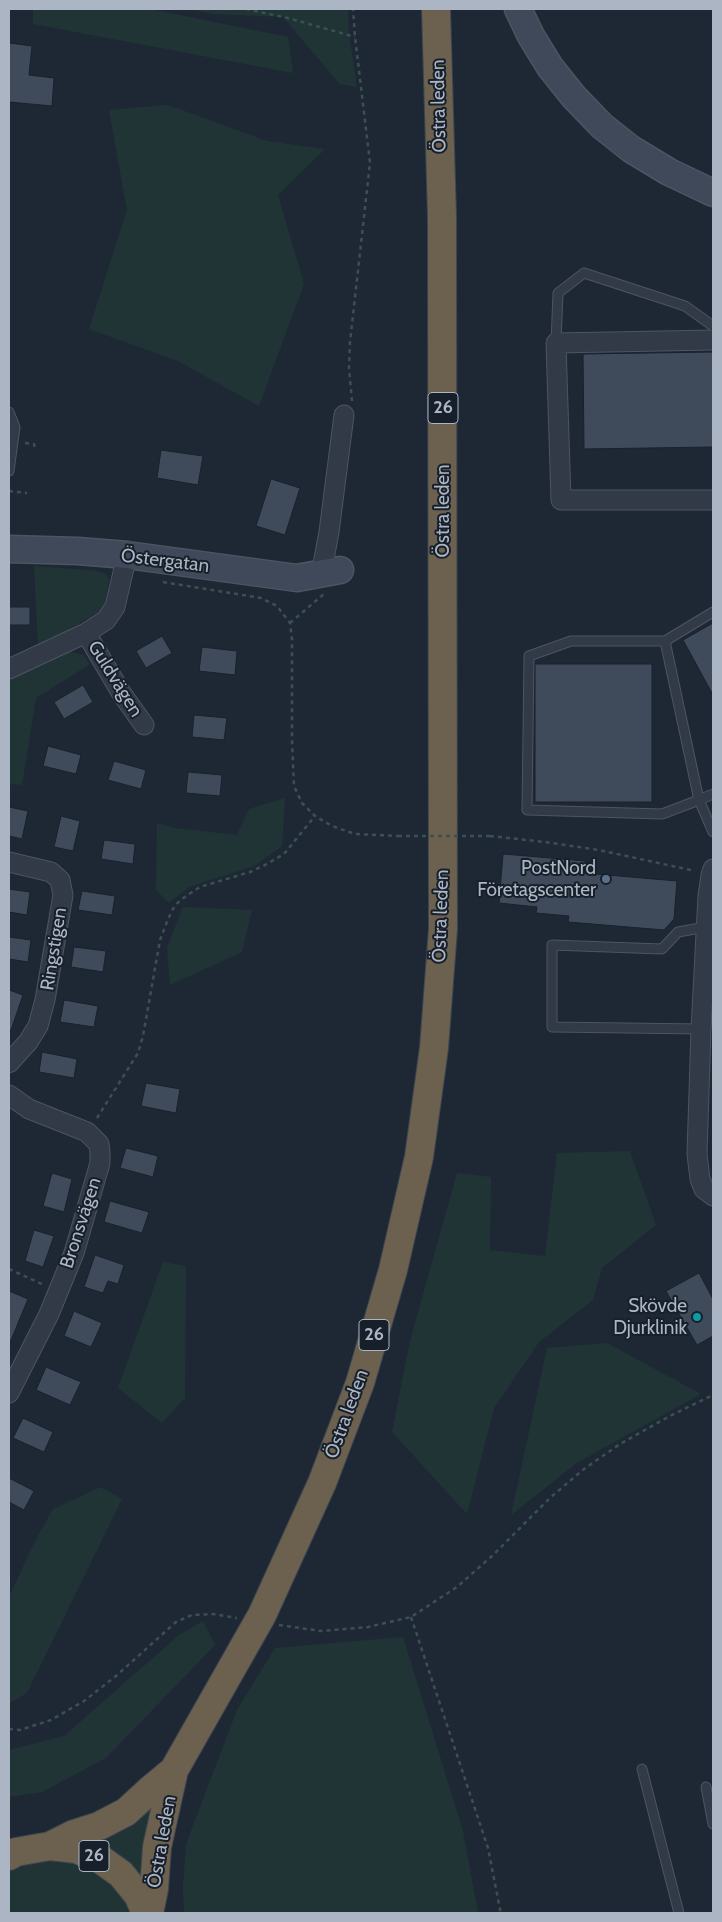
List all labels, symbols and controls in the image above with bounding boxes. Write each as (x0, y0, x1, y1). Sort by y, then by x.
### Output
street label: Östra leden (427, 59, 451, 153)
road number: 26 (428, 392, 458, 423)
street label: Östra leden (432, 464, 454, 558)
street label: Östergatan (120, 544, 210, 578)
street label: Guldvägen (83, 637, 147, 721)
place label: PostNord Företagscenter (477, 857, 596, 901)
street label: Östra leden (428, 869, 454, 963)
marker: PostNord Företagscenter (600, 873, 612, 885)
street label: Ringstigen (36, 906, 72, 992)
street label: Bronsvägen (56, 1175, 106, 1271)
place label: Skövde Djurklinik (613, 1295, 687, 1339)
marker: Skövde Djurklinik (691, 1311, 703, 1323)
road number: 26 (359, 1320, 389, 1350)
street label: Östra leden (320, 1366, 374, 1462)
street label: Östra leden (143, 1794, 181, 1890)
road number: 26 (79, 1840, 109, 1872)

